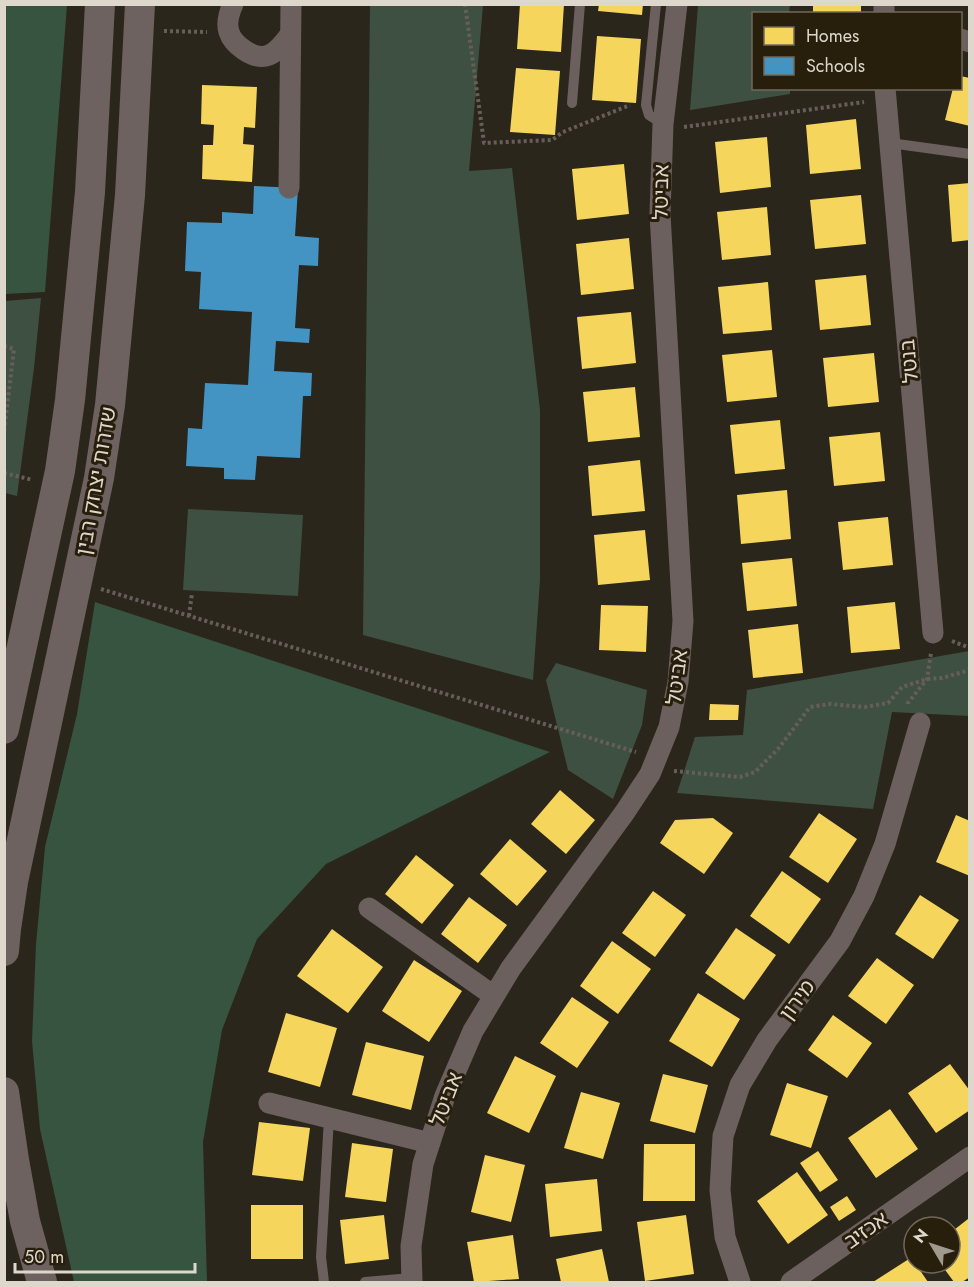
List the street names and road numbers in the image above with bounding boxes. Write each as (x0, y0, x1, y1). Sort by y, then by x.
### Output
street label: אביטל (646, 164, 676, 220)
street label: בנטל (892, 338, 926, 384)
street label: שדרות יצחק רבין (68, 404, 124, 558)
street label: אביטל (659, 648, 695, 706)
street label: מירון (772, 973, 822, 1027)
street label: אביטל (422, 1068, 470, 1130)
street label: אכזיב (838, 1204, 894, 1256)

